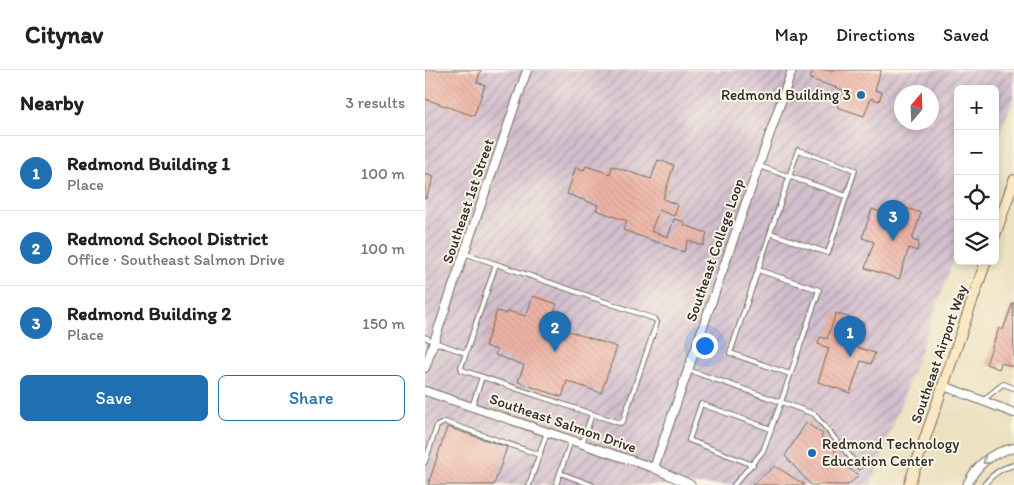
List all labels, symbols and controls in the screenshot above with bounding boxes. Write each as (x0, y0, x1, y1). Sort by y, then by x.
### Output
text: Citynav (25, 20, 103, 49)
text: Map (775, 24, 808, 46)
text: Directions (836, 24, 915, 46)
text: Saved (943, 24, 989, 46)
north arrow (894, 85, 939, 130)
map controls (954, 85, 999, 265)
button: + (954, 85, 999, 130)
place label: Redmond Building 3 (721, 86, 851, 104)
marker: Redmond Building 3 (855, 89, 867, 101)
text: Nearby (20, 90, 84, 115)
text: 3 results (345, 93, 405, 112)
button: − (954, 130, 999, 175)
street label: Southeast 1st Street (438, 136, 498, 266)
text: Redmond Building 1 (67, 152, 230, 175)
text: 1 (32, 164, 40, 183)
text: 100 m (361, 164, 405, 183)
text: Place (67, 175, 104, 194)
button: locate (954, 175, 999, 220)
street label: Southeast College Loop (682, 176, 748, 324)
pin: 3 (877, 200, 909, 241)
button: layers (954, 220, 999, 265)
text: Redmond School District (67, 227, 268, 250)
text: 2 (32, 239, 40, 258)
text: 100 m (361, 239, 405, 258)
text: Office · Southeast Salmon Drive (67, 250, 285, 269)
street label: Southeast Airport Way (907, 282, 971, 426)
text: Redmond Building 2 (67, 302, 231, 325)
pin: 2 (539, 311, 571, 352)
text: 3 (32, 314, 40, 333)
text: 150 m (362, 314, 405, 333)
pin: 1 (834, 316, 866, 357)
text: Place (67, 325, 104, 344)
your location (692, 333, 718, 359)
button: Save (20, 375, 208, 421)
button: Share (218, 375, 405, 421)
street label: Southeast Salmon Drive (487, 389, 639, 457)
place label: Redmond Technology Education Center (822, 435, 959, 470)
marker: Redmond Technology Education Center (806, 447, 818, 459)
one-way arrow (983, 455, 992, 463)

